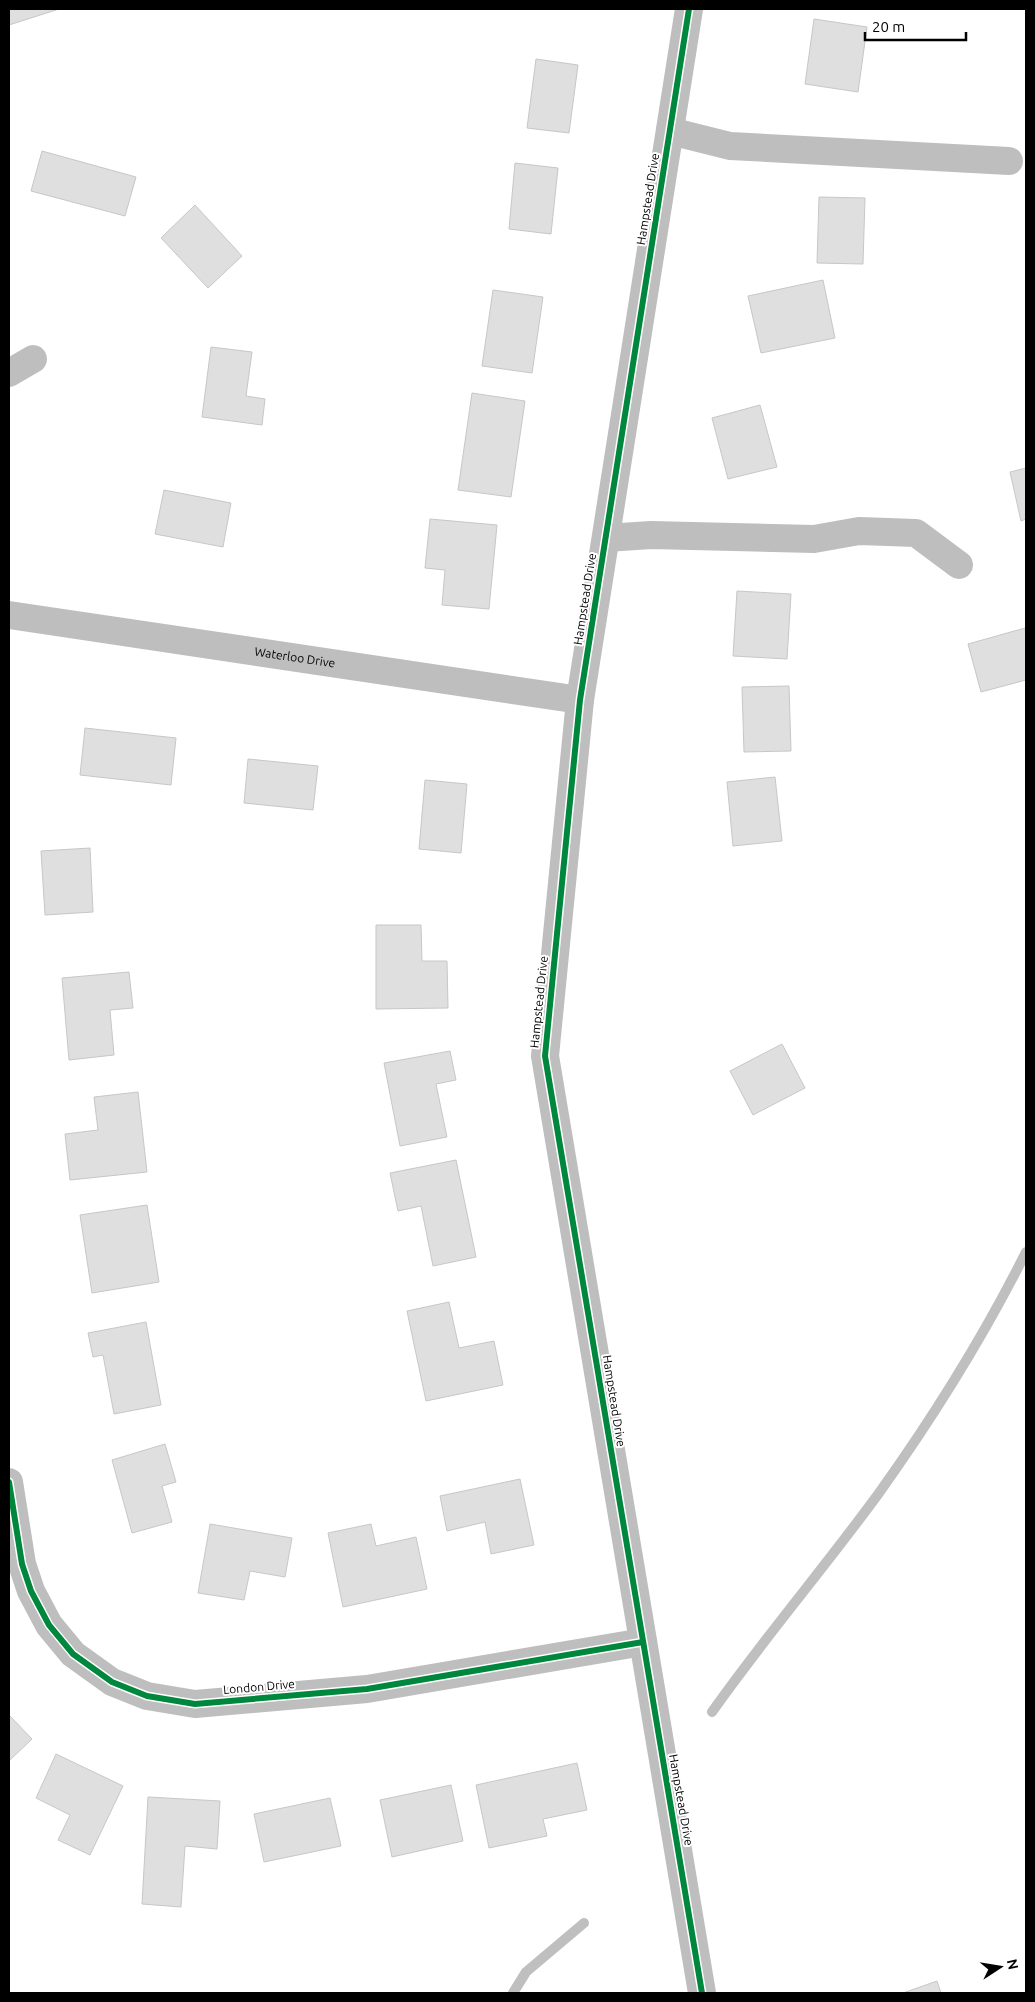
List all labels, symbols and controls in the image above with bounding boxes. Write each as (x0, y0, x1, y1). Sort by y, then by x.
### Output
scale bar (865, 10, 966, 42)
text: 20 m (872, 18, 905, 35)
street label: Hampstead Drive (634, 152, 661, 246)
street label: Hampstead Drive (571, 552, 598, 646)
street label: Waterloo Drive (254, 645, 336, 669)
street label: Hampstead Drive (527, 955, 550, 1049)
street label: Hampstead Drive (601, 1354, 628, 1448)
street label: London Drive (223, 1677, 295, 1696)
street label: Hampstead Drive (667, 1753, 696, 1847)
north arrow (975, 1942, 1025, 1992)
text: N (1004, 1958, 1022, 1971)

